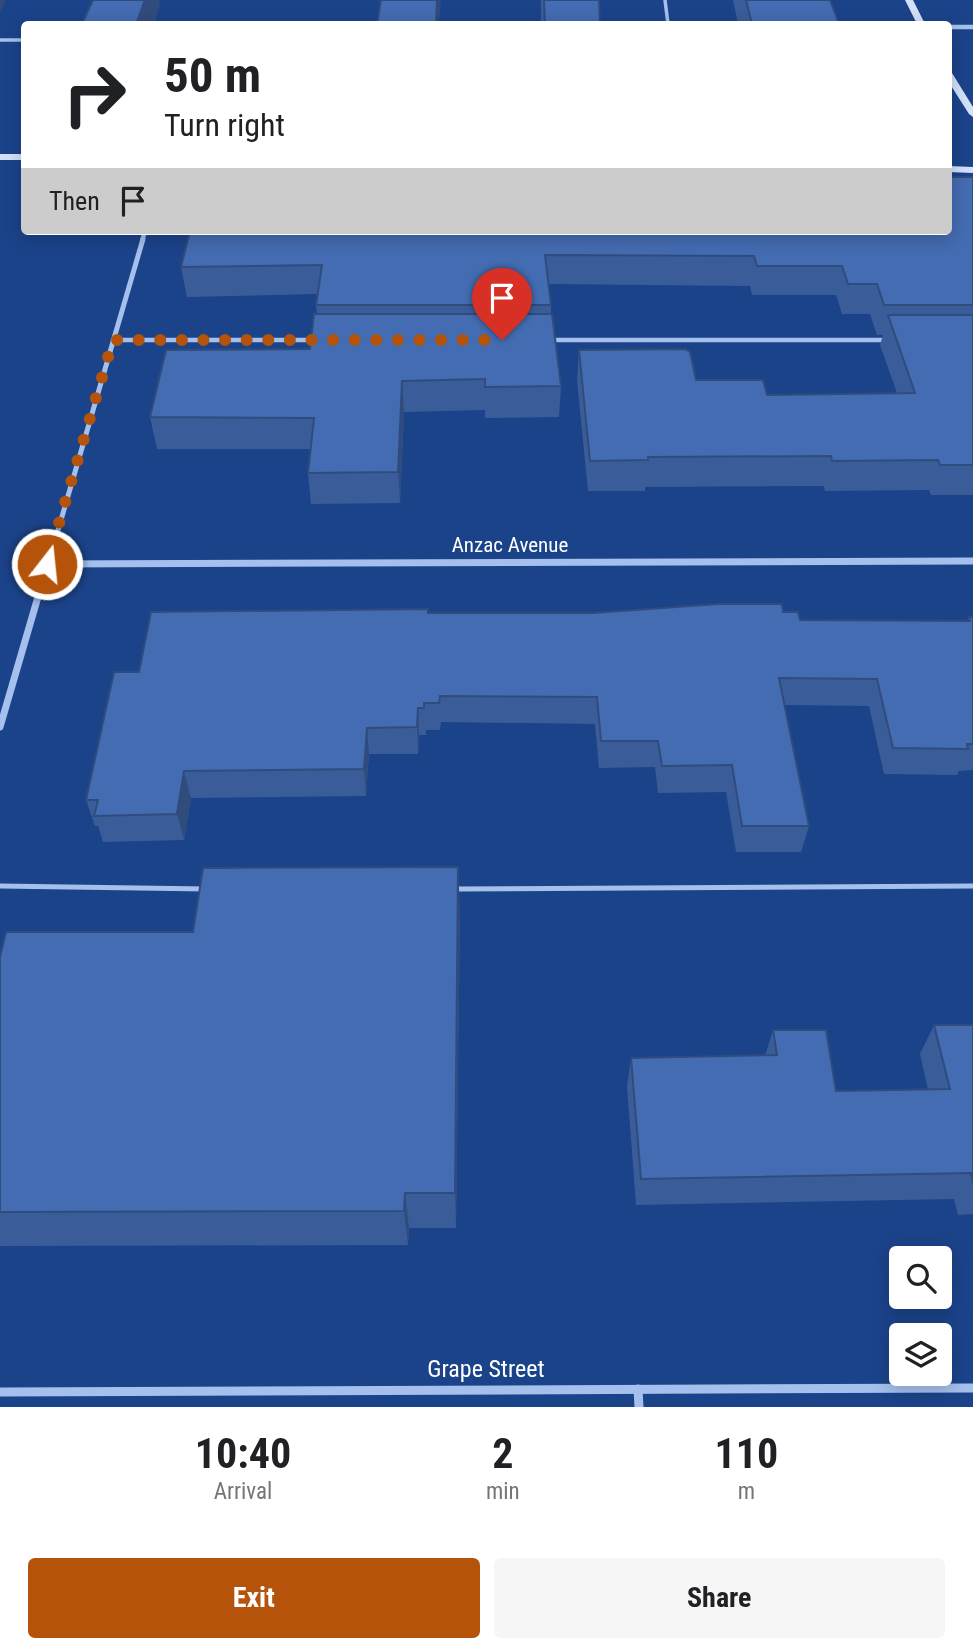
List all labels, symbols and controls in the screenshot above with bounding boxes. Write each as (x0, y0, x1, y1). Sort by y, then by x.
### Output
text: 50 m (164, 47, 261, 104)
icon: right (49, 49, 140, 140)
text: Turn right (164, 106, 285, 144)
icon: arrive (114, 182, 152, 220)
text: Then (49, 186, 100, 216)
pin (472, 268, 532, 340)
icon: arrive (483, 279, 521, 317)
position arrow (10.0, 527, 84.0, 601)
street label: Anzac Avenue (452, 533, 568, 557)
map controls (889, 1246, 952, 1386)
button: search (889, 1246, 952, 1309)
button: layers (889, 1323, 952, 1386)
street label: Grape Street (427, 1355, 545, 1383)
text: 10:40 (195, 1429, 291, 1478)
text: 2 (492, 1429, 513, 1478)
text: 110 (714, 1429, 778, 1478)
text: Arrival (214, 1478, 272, 1505)
text: min (486, 1478, 520, 1505)
text: m (738, 1478, 755, 1505)
button: Exit (28, 1558, 480, 1638)
button: Share (494, 1558, 945, 1638)

